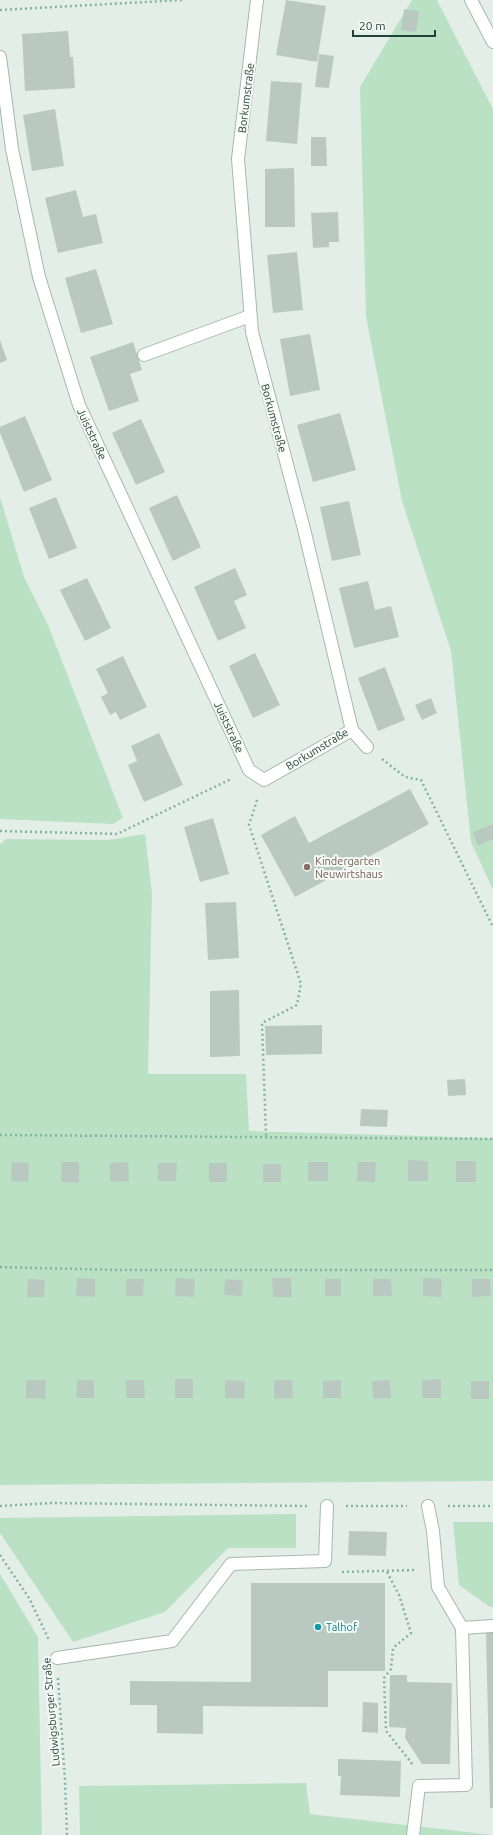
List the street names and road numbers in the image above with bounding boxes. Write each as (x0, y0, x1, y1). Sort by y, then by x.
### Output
street label: Borkumstraße (236, 62, 256, 134)
street label: Borkumstraße (259, 382, 289, 454)
street label: Juiststraße (75, 407, 109, 461)
street label: Juiststraße (212, 700, 246, 754)
street label: Borkumstraße (284, 726, 350, 772)
street label: Ludwigsburger Straße (40, 1657, 62, 1767)

